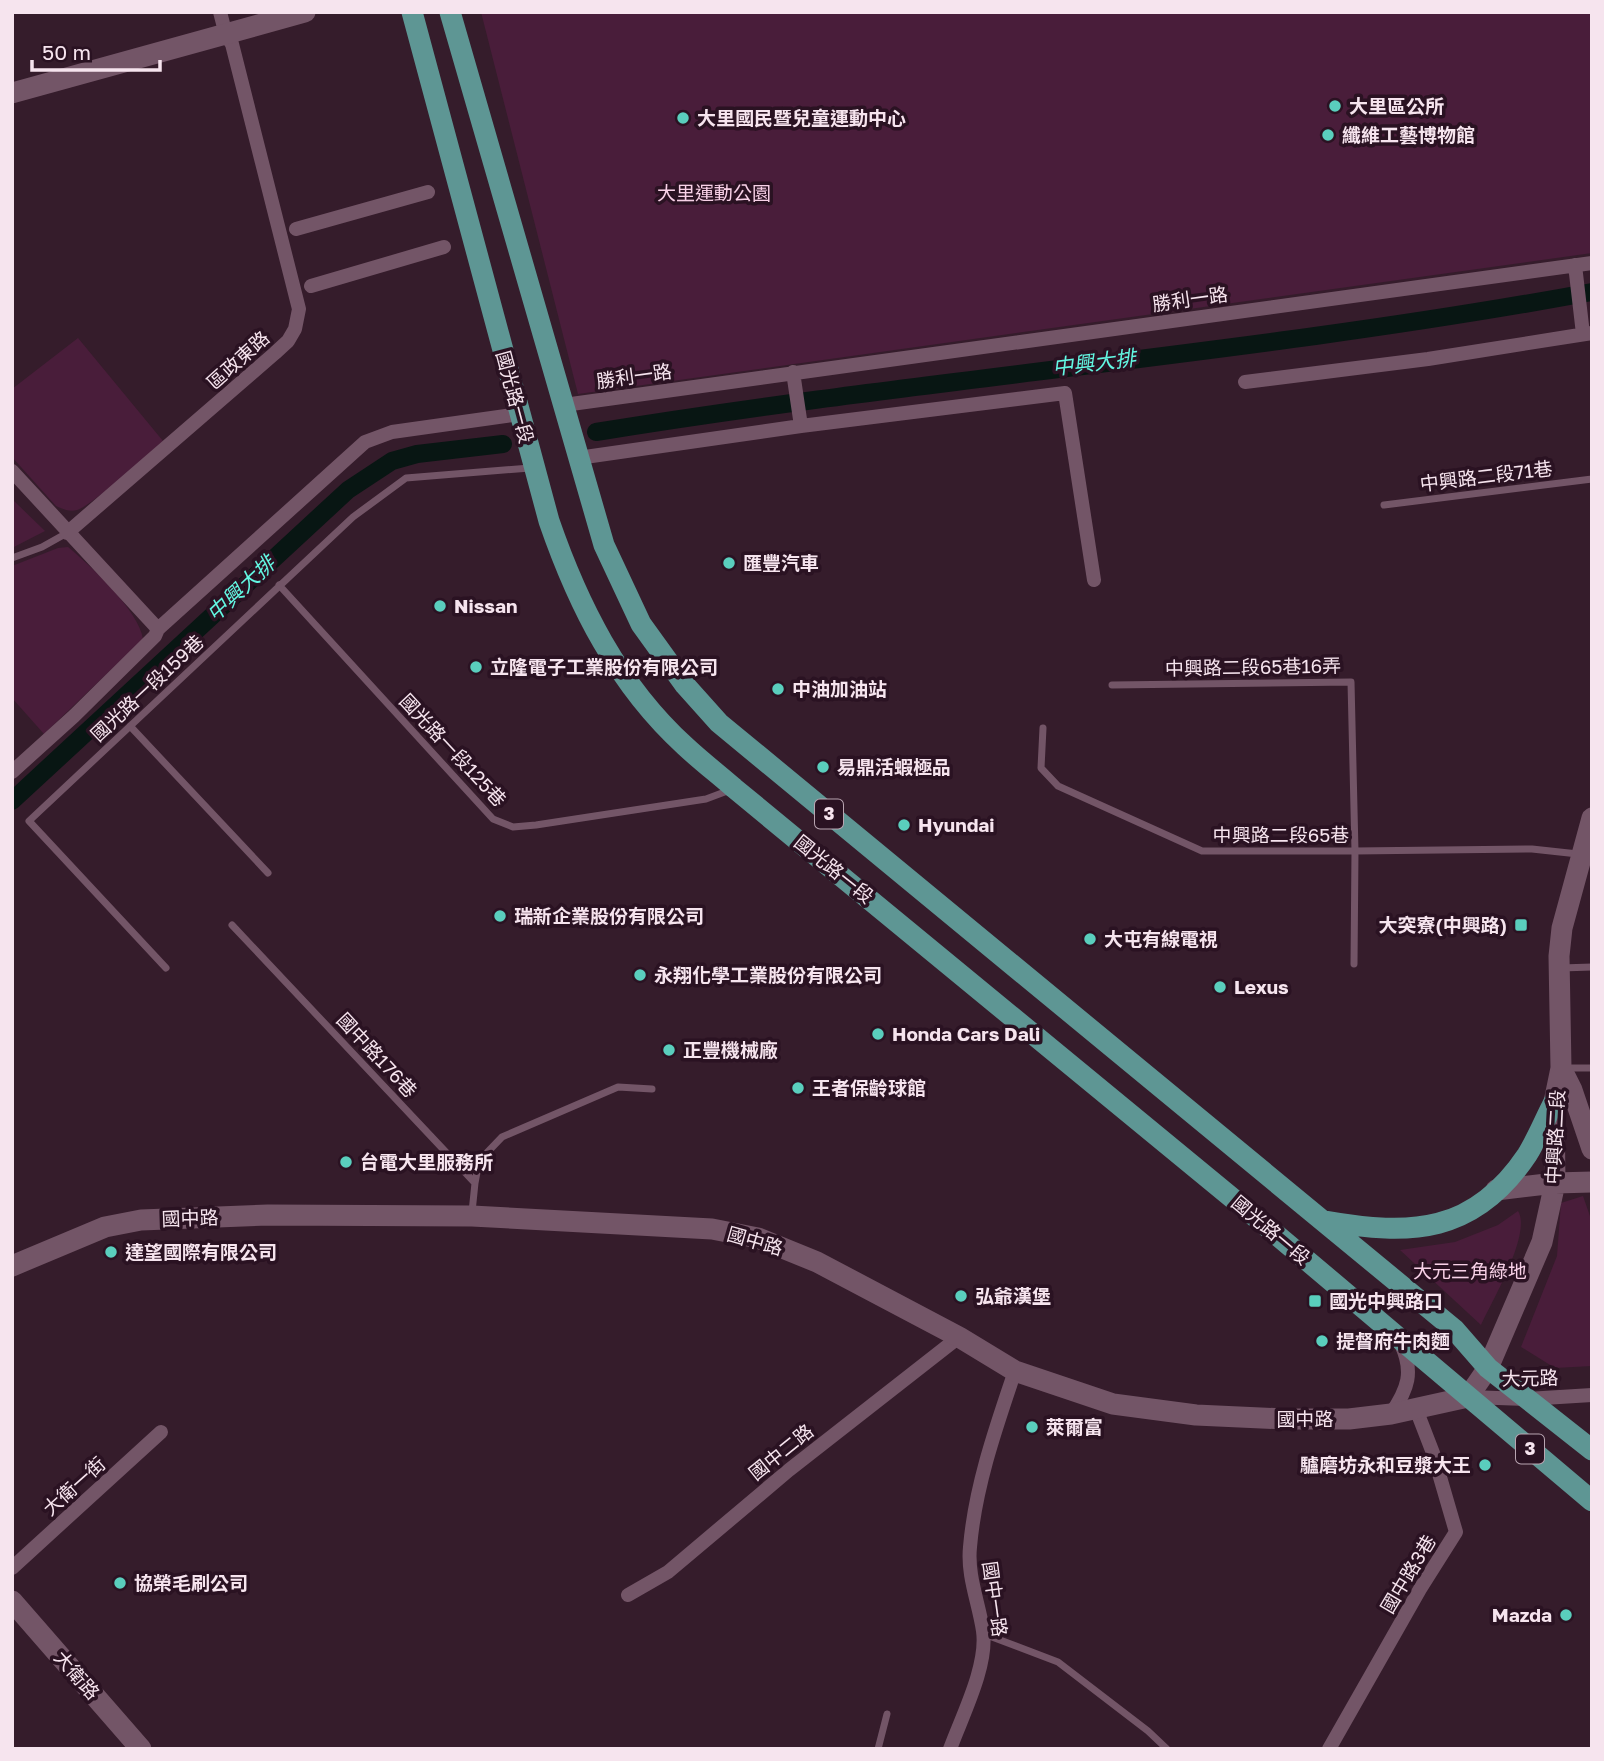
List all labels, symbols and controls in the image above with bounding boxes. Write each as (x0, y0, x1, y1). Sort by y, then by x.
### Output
scale bar (32, 28, 159, 72)
text: 50 m (42, 39, 91, 65)
place label: 大里區公所 (1349, 94, 1444, 117)
marker: 大里區公所 (1327, 98, 1343, 114)
place label: 大里國民暨兒童運動中心 (697, 106, 906, 129)
marker: 大里國民暨兒童運動中心 (675, 110, 691, 126)
place label: 纖維工藝博物館 (1342, 123, 1475, 146)
marker: 纖維工藝博物館 (1320, 127, 1336, 143)
park label: 大里運動公園 (657, 181, 771, 204)
street label: 勝利一路 (1151, 282, 1229, 315)
street label: 區政東路 (202, 326, 274, 394)
water label: 中興大排 (1051, 344, 1140, 380)
street label: 國光路一段 (492, 348, 539, 446)
street label: 勝利一路 (595, 359, 673, 392)
street label: 中興路二段71巷 (1418, 456, 1553, 495)
water label: 中興大排 (201, 548, 282, 626)
place label: 匯豐汽車 (743, 551, 819, 574)
marker: 匯豐汽車 (721, 555, 737, 571)
place label: Nissan (454, 594, 517, 617)
marker: Nissan (432, 598, 448, 614)
street label: 國光路一段159巷 (86, 630, 208, 746)
street label: 中興路二段65巷16弄 (1165, 653, 1341, 680)
place label: 立隆電子工業股份有限公司 (490, 655, 718, 678)
marker: 立隆電子工業股份有限公司 (468, 659, 484, 675)
place label: 中油加油站 (792, 677, 887, 700)
marker: 中油加油站 (770, 681, 786, 697)
street label: 國光路一段125巷 (395, 689, 511, 811)
place label: 易鼎活蝦極品 (837, 755, 951, 778)
marker: 易鼎活蝦極品 (815, 759, 831, 775)
road number: 3 (815, 800, 843, 828)
place label: Hyundai (918, 813, 995, 836)
marker: Hyundai (896, 817, 912, 833)
street label: 中興路二段65巷 (1213, 823, 1349, 846)
street label: 國光路一段 (790, 830, 878, 907)
place label: 瑞新企業股份有限公司 (514, 904, 704, 927)
marker: 瑞新企業股份有限公司 (492, 908, 508, 924)
place label: 大突寮(中興路) (1379, 913, 1507, 936)
marker: 大突寮(中興路) (1513, 917, 1529, 933)
place label: 大屯有線電視 (1104, 927, 1218, 950)
marker: 大屯有線電視 (1082, 931, 1098, 947)
place label: 永翔化學工業股份有限公司 (654, 963, 882, 986)
marker: 永翔化學工業股份有限公司 (632, 967, 648, 983)
place label: Lexus (1234, 975, 1289, 998)
marker: Lexus (1212, 979, 1228, 995)
street label: 國中路176巷 (333, 1008, 422, 1102)
place label: Honda Cars Dali (892, 1022, 1040, 1045)
marker: Honda Cars Dali (870, 1026, 886, 1042)
place label: 正豐機械廠 (683, 1038, 778, 1061)
marker: 正豐機械廠 (661, 1042, 677, 1058)
place label: 王者保齡球館 (812, 1076, 926, 1099)
marker: 王者保齡球館 (790, 1080, 806, 1096)
street label: 中興路二段 (1541, 1089, 1568, 1185)
place label: 台電大里服務所 (360, 1150, 493, 1173)
marker: 台電大里服務所 (338, 1154, 354, 1170)
street label: 國光路一段 (1228, 1190, 1315, 1269)
street label: 國中路 (161, 1205, 219, 1230)
street label: 國中路 (725, 1222, 786, 1259)
place label: 達望國際有限公司 (125, 1240, 277, 1263)
marker: 達望國際有限公司 (103, 1244, 119, 1260)
park label: 大元三角綠地 (1413, 1259, 1527, 1282)
place label: 弘爺漢堡 (975, 1284, 1051, 1307)
marker: 弘爺漢堡 (953, 1288, 969, 1304)
place label: 國光中興路口 (1329, 1289, 1443, 1312)
marker: 國光中興路口 (1307, 1293, 1323, 1309)
place label: 提督府牛肉麵 (1336, 1329, 1450, 1352)
marker: 提督府牛肉麵 (1314, 1333, 1330, 1349)
street label: 大元路 (1501, 1366, 1559, 1389)
street label: 國中路 (1276, 1407, 1334, 1430)
place label: 萊爾富 (1046, 1415, 1103, 1438)
street label: 國中二路 (744, 1419, 817, 1484)
marker: 萊爾富 (1024, 1419, 1040, 1435)
road number: 3 (1516, 1434, 1544, 1464)
street label: 大衛一街 (38, 1452, 110, 1520)
place label: 驢磨坊永和豆漿大王 (1300, 1453, 1471, 1476)
marker: 驢磨坊永和豆漿大王 (1477, 1457, 1493, 1473)
street label: 國中路3巷 (1375, 1530, 1440, 1617)
street label: 國中一路 (979, 1560, 1012, 1638)
place label: 協榮毛刷公司 (134, 1571, 248, 1594)
marker: 協榮毛刷公司 (112, 1575, 128, 1591)
place label: Mazda (1492, 1603, 1552, 1626)
marker: Mazda (1558, 1607, 1574, 1623)
street label: 大衛路 (50, 1646, 105, 1704)

